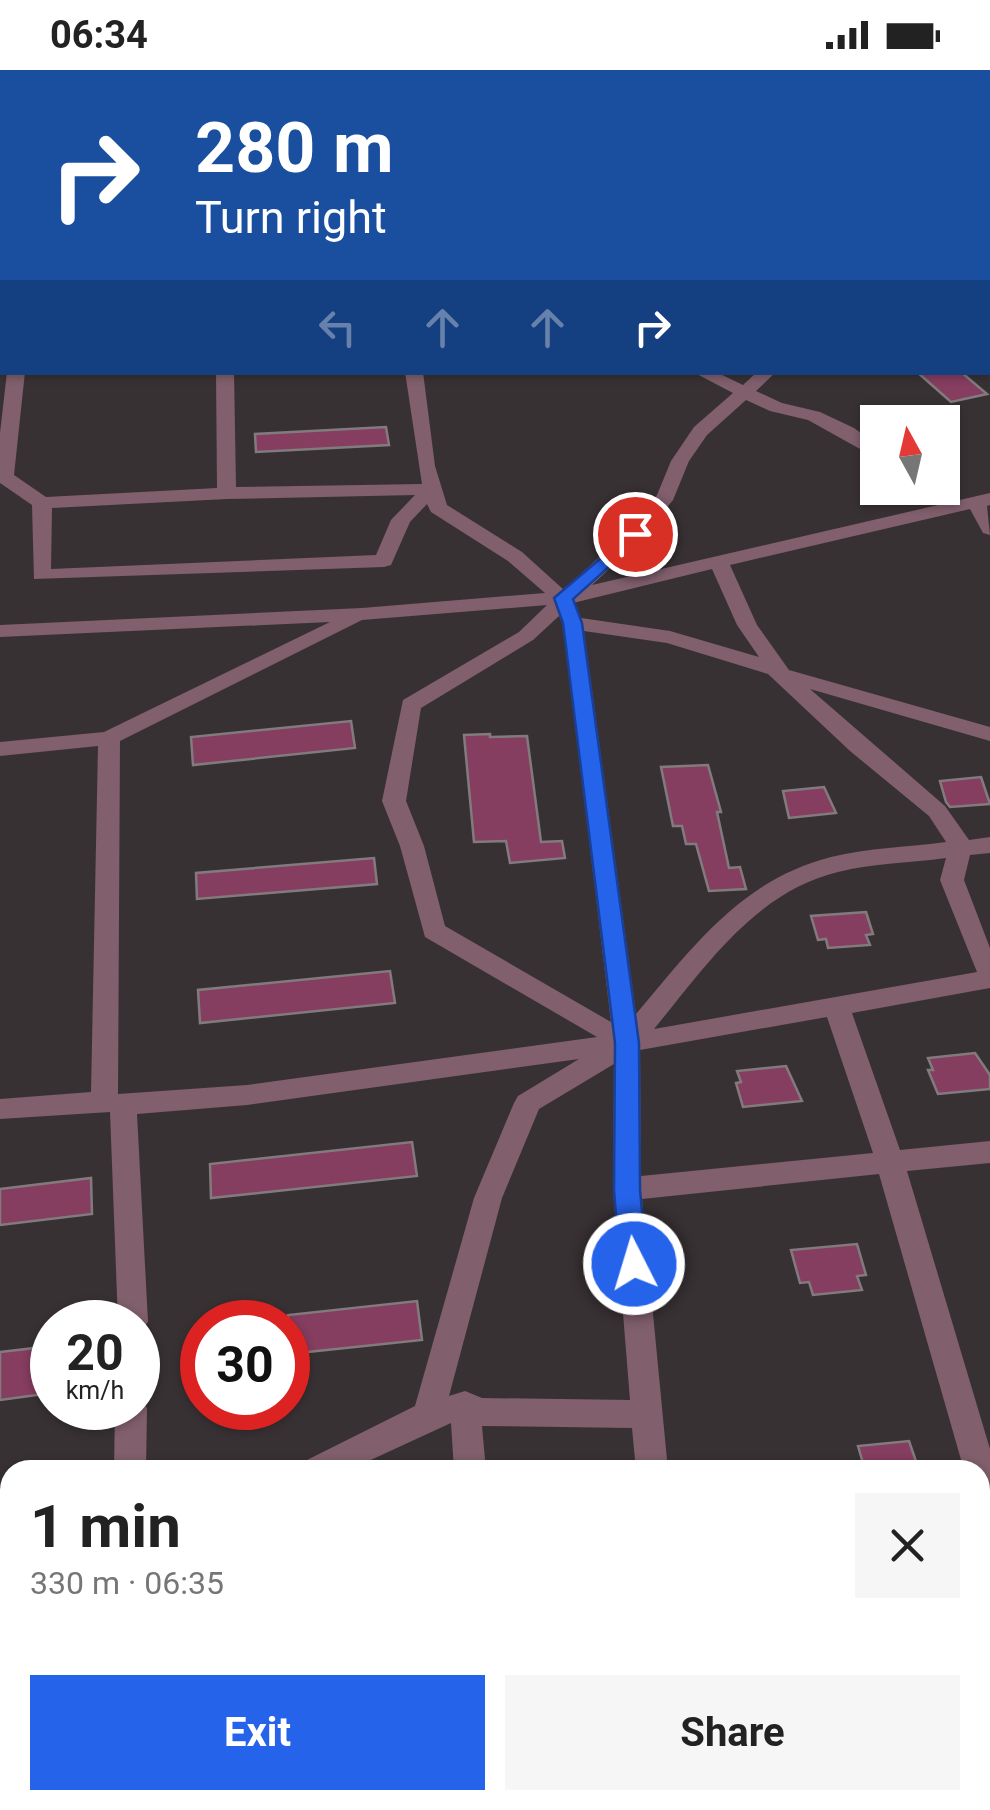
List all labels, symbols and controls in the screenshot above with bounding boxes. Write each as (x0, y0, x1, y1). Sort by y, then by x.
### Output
text: 06:34 (50, 13, 148, 57)
text: 280 m (195, 107, 394, 189)
icon: right (30, 110, 160, 240)
text: Turn right (195, 191, 387, 244)
icon: left (310, 300, 365, 355)
icon: ahead (415, 300, 470, 355)
icon: ahead (520, 300, 575, 355)
icon: right (625, 300, 680, 355)
north arrow (860, 405, 960, 505)
map controls (860, 405, 960, 505)
pin (593, 492, 678, 577)
icon: arrive (608, 507, 663, 562)
position arrow (582, 1212, 686, 1316)
speed limit sign: 30 (180, 1300, 310, 1430)
text: 20 (66, 1324, 124, 1382)
text: km/h (66, 1376, 124, 1405)
text: 1 min (30, 1491, 181, 1562)
button: close (855, 1493, 960, 1598)
text: 330 m · 06:35 (30, 1564, 224, 1602)
button: Exit (30, 1675, 485, 1790)
button: Share (505, 1675, 960, 1790)

